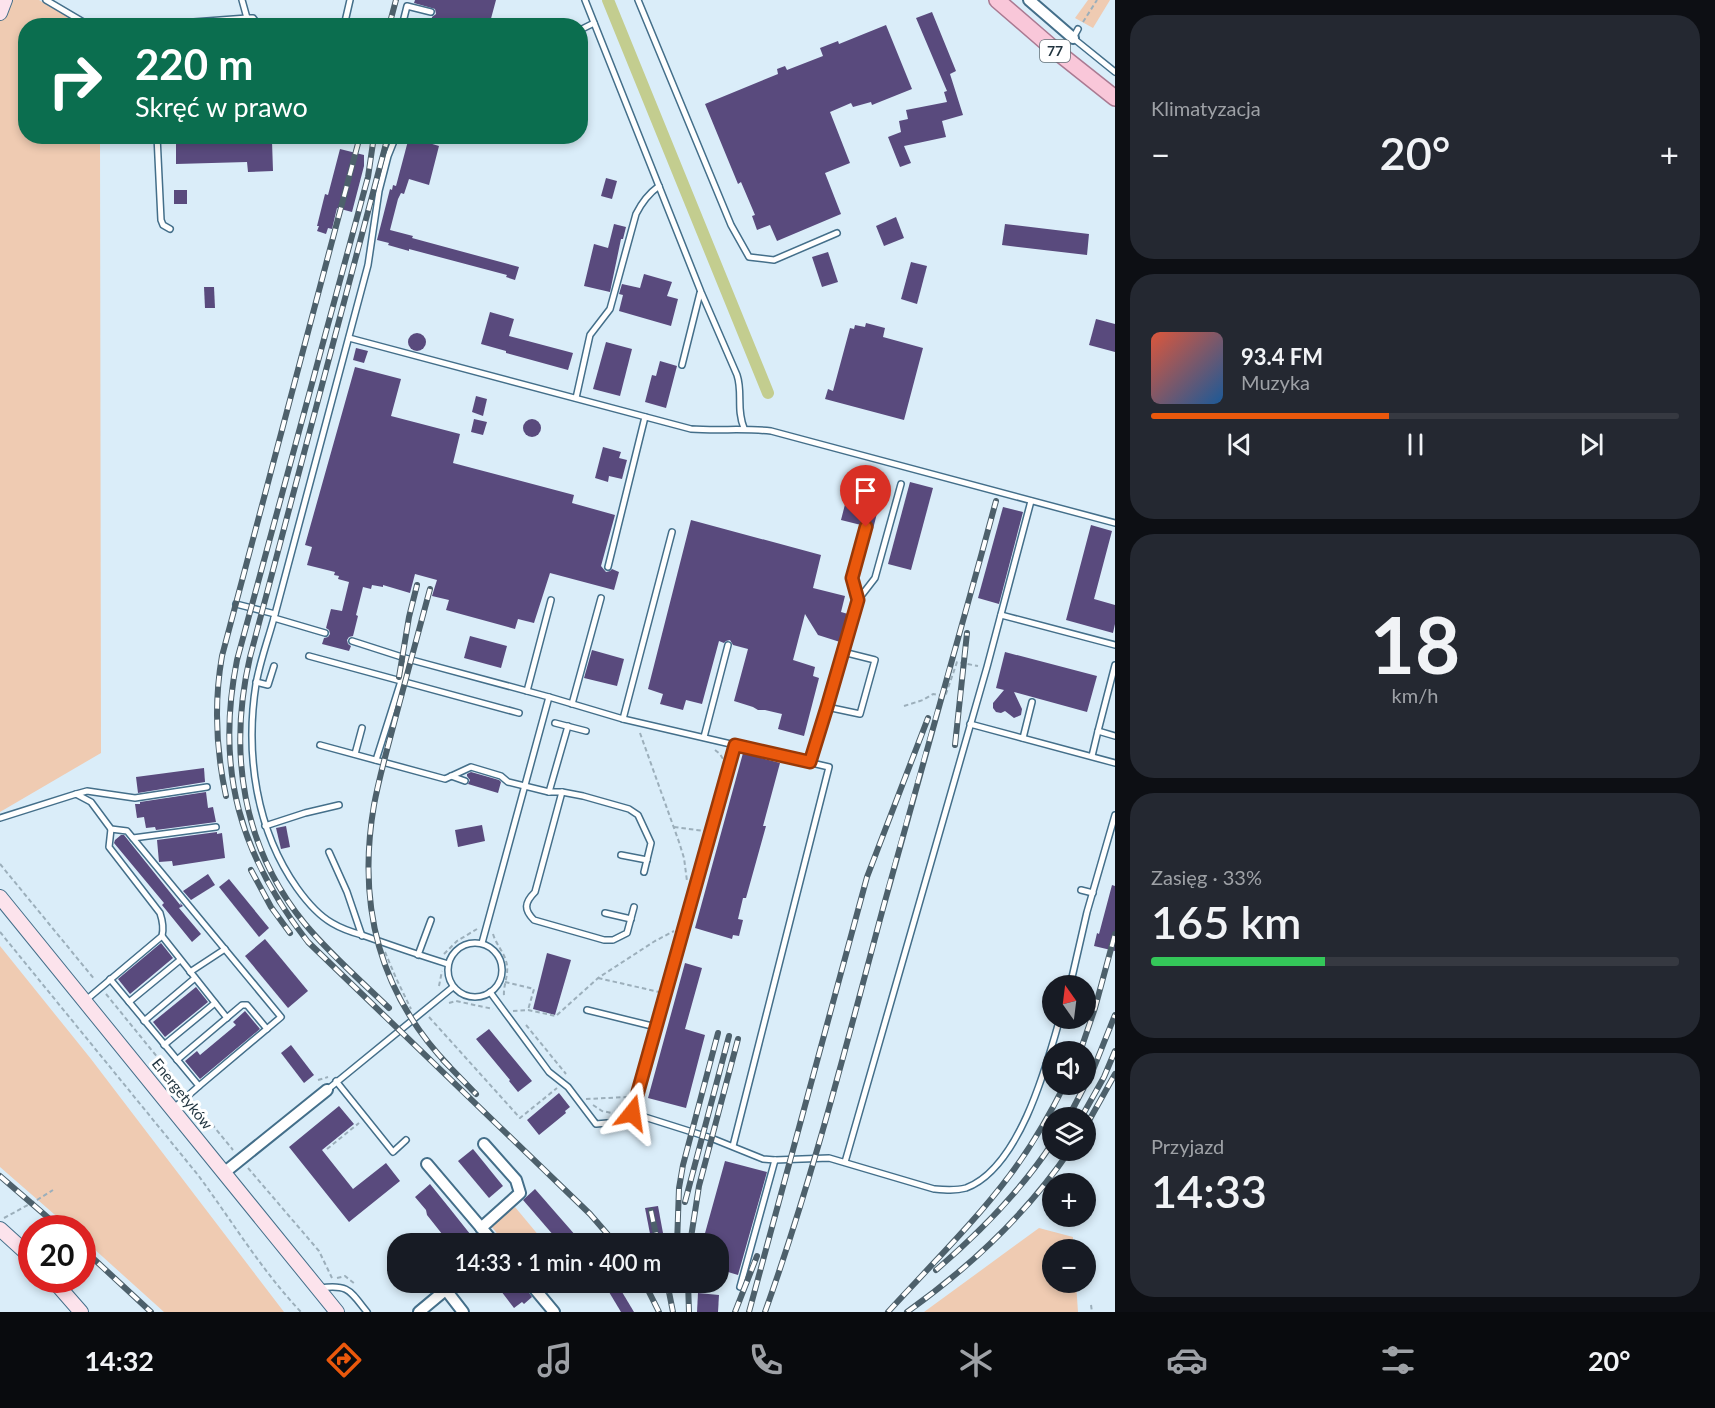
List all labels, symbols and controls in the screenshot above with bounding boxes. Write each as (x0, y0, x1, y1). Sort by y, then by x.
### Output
text: 220 m (135, 39, 253, 89)
road number: 77 (1040, 40, 1070, 62)
icon: right (36, 42, 114, 120)
text: Skręć w prawo (135, 90, 308, 123)
text: Klimatyzacja (1151, 96, 1261, 120)
text: 20° (1380, 126, 1450, 180)
text: − (1151, 134, 1170, 174)
text: + (1660, 134, 1679, 174)
text: 93.4 FM (1241, 343, 1323, 370)
text: Muzyka (1241, 370, 1310, 394)
icon: previous (1223, 428, 1256, 461)
icon: pause (1399, 428, 1432, 461)
icon: next (1575, 428, 1608, 461)
pin (840, 465, 891, 527)
icon: arrive (849, 474, 882, 507)
text: 18 (1370, 597, 1460, 691)
text: km/h (1392, 683, 1438, 707)
text: Zasięg · 33% (1151, 865, 1262, 889)
text: 165 km (1151, 895, 1301, 949)
north arrow (1042, 975, 1096, 1029)
map controls (1042, 975, 1096, 1293)
button: sound (1042, 1041, 1096, 1095)
street label: Energetyków (149, 1054, 217, 1133)
position arrow (600, 1081, 664, 1145)
button: layers (1042, 1107, 1096, 1161)
text: Przyjazd (1151, 1134, 1224, 1158)
text: 14:33 (1151, 1164, 1267, 1218)
button: + (1042, 1173, 1096, 1227)
speed limit sign: 20 (18, 1215, 96, 1293)
button: − (1042, 1239, 1096, 1293)
text: 14:33 · 1 min · 400 m (455, 1249, 661, 1276)
icon: directions (323, 1339, 365, 1381)
icon: music (534, 1339, 576, 1381)
icon: phone (745, 1339, 787, 1381)
icon: climate (955, 1339, 997, 1381)
icon: car (1166, 1339, 1208, 1381)
icon: filters (1377, 1339, 1419, 1381)
text: 14:32 (84, 1344, 154, 1377)
text: 20° (1588, 1344, 1630, 1377)

